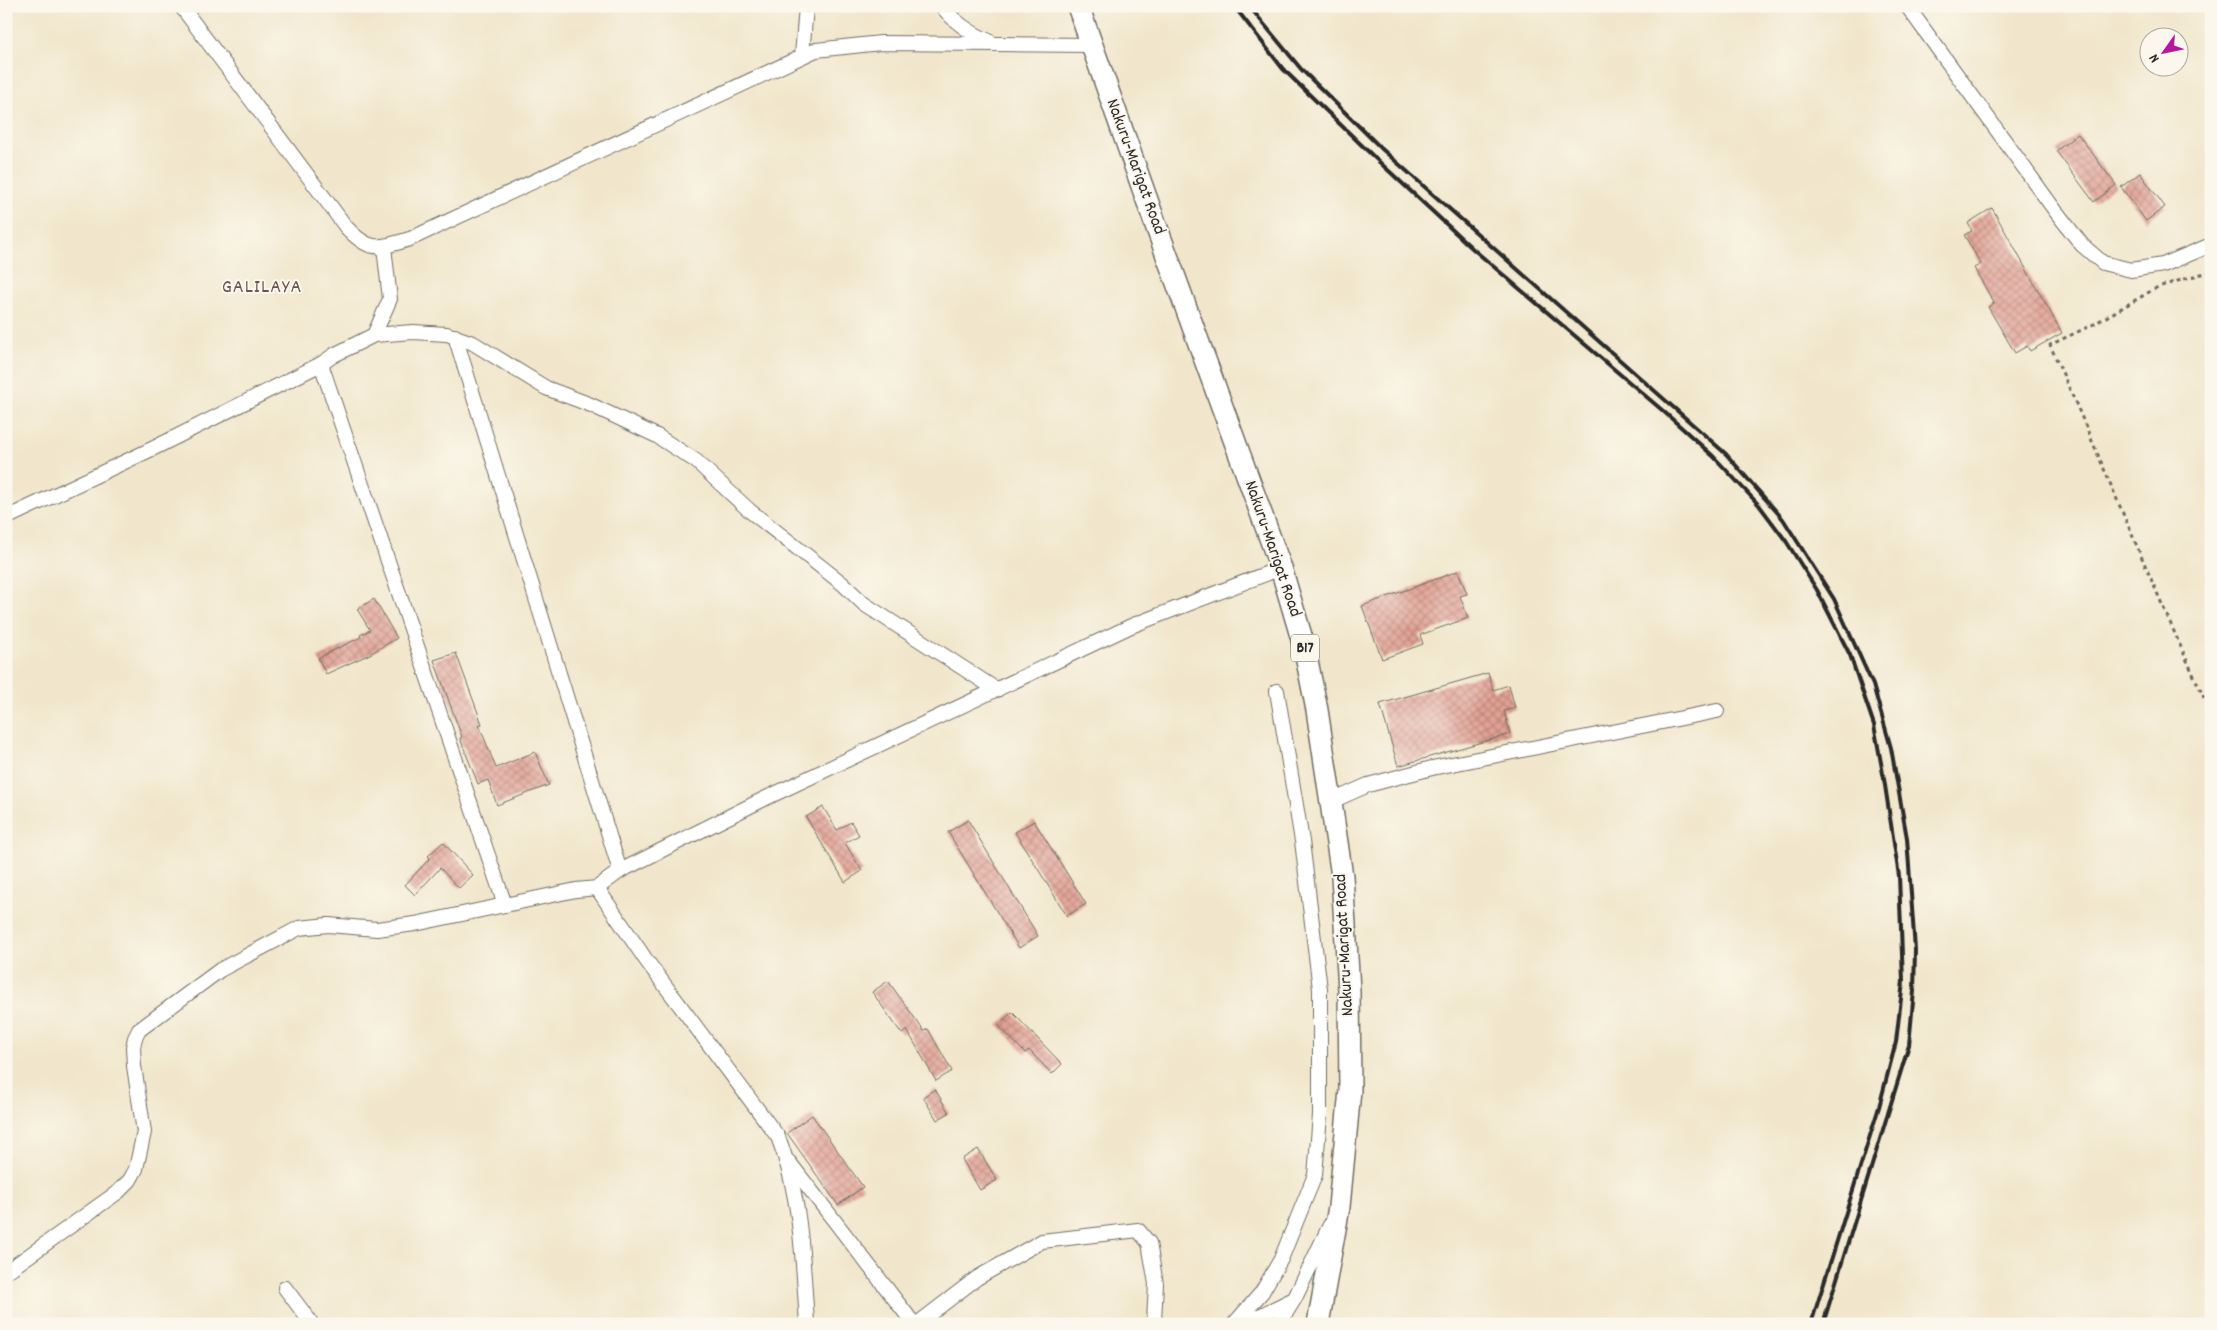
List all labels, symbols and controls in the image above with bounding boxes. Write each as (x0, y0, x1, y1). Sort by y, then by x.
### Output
north arrow (2140, 28, 2190, 78)
text: N (2144, 50, 2165, 66)
street label: Nakuru-Marigat Road (1099, 96, 1171, 238)
district label: GALILAYA (222, 274, 302, 302)
street label: Nakuru-Marigat Road (1237, 477, 1307, 621)
road number: B17 (1291, 634, 1319, 661)
street label: Nakuru-Marigat Road (1329, 873, 1361, 1017)

